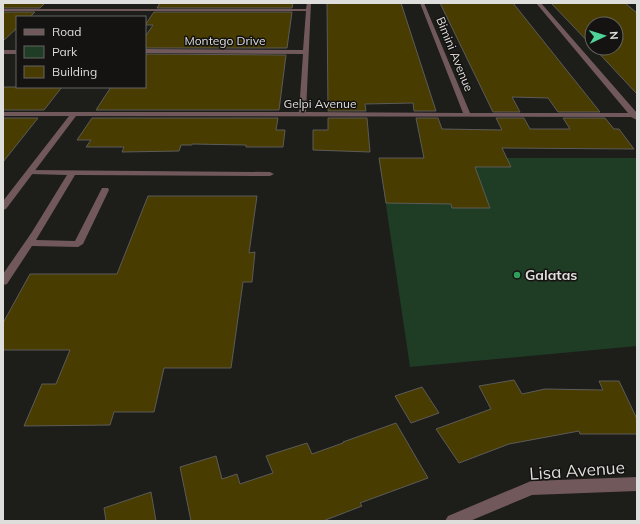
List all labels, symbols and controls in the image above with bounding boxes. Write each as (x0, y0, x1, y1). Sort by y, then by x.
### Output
street label: Bimini Avenue (433, 14, 477, 94)
legend (16, 16, 146, 88)
north arrow (584, 16, 624, 56)
text: Road (52, 24, 81, 39)
text: N (607, 31, 621, 40)
street label: Montego Drive (184, 33, 266, 48)
text: Park (52, 44, 78, 59)
text: Building (52, 64, 97, 79)
street label: Gelpi Avenue (283, 96, 357, 111)
place label: Galatas (525, 266, 577, 284)
marker: Galatas (512, 270, 522, 280)
street label: Lisa Avenue (529, 456, 625, 484)

